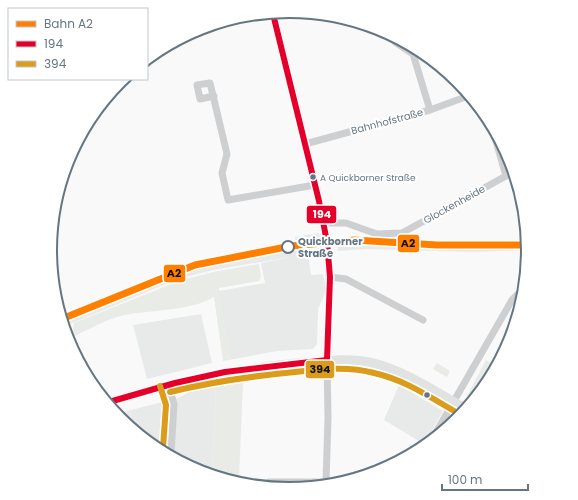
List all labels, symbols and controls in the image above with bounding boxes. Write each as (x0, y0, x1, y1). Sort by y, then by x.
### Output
legend (8, 8, 148, 80)
text: Bahn A2 (44, 15, 93, 32)
text: 194 (44, 35, 63, 52)
text: 394 (44, 55, 67, 72)
street label: Bahnhofstraße (349, 105, 425, 138)
marker: A Quickborner Straße (308, 172, 318, 182)
place label: A Quickborner Straße (320, 172, 416, 184)
street label: Glockenheide (421, 181, 488, 228)
line badge: 194 (306, 205, 337, 224)
text: 194 (313, 206, 332, 222)
place label: Quickborner Straße (298, 234, 363, 261)
line badge: A2 (397, 234, 420, 253)
text: A2 (401, 235, 415, 251)
marker: Quickborner Straße (281, 240, 295, 254)
line badge: A2 (163, 264, 186, 283)
text: A2 (167, 265, 181, 281)
line badge: 394 (305, 360, 335, 379)
text: 394 (310, 361, 331, 377)
unlabelled marker (422, 390, 432, 400)
scale bar (442, 466, 528, 492)
text: 100 m (448, 471, 482, 488)

